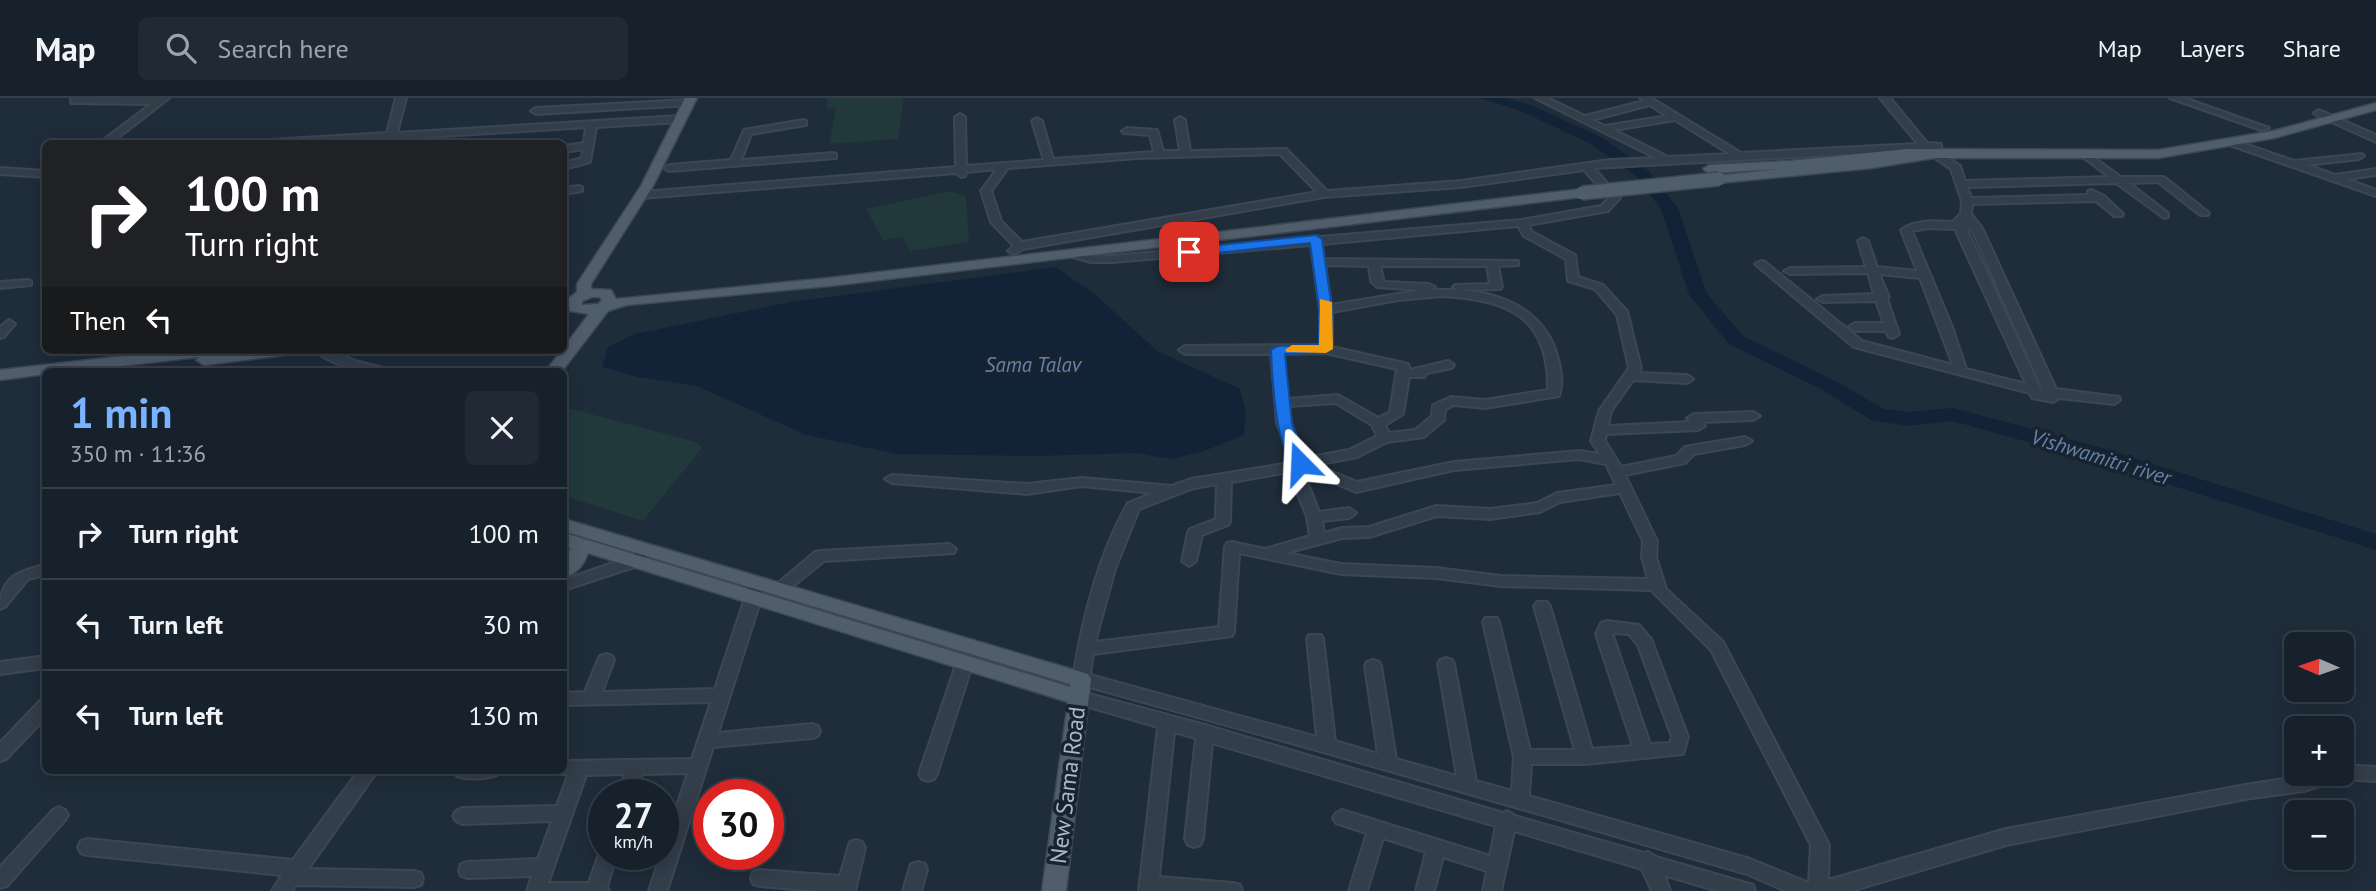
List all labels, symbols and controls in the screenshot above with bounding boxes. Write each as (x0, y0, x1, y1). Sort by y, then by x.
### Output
search box (138, 17, 628, 80)
text: Map (35, 27, 96, 70)
icon: search (162, 29, 200, 67)
text: Search here (218, 32, 349, 65)
text: Map (2098, 33, 2142, 64)
text: Layers (2180, 33, 2245, 64)
text: Share (2283, 33, 2341, 64)
text: 100 m (185, 161, 320, 225)
icon: right (70, 168, 161, 259)
pin (1159, 222, 1219, 282)
text: Turn right (185, 223, 319, 265)
icon: arrive (1170, 233, 1208, 271)
icon: left (140, 301, 178, 339)
text: Then (70, 304, 126, 337)
water label: Sama Talav (985, 351, 1083, 378)
text: 1 min (70, 385, 172, 440)
button: close (465, 391, 539, 465)
water label: Vishwamitri river (2028, 423, 2176, 492)
position arrow (1263, 426, 1337, 500)
text: 350 m · 11:36 (70, 439, 206, 468)
icon: right (70, 515, 108, 553)
text: Turn right (129, 517, 238, 550)
text: 100 m (468, 517, 539, 550)
icon: left (70, 606, 108, 644)
text: Turn left (129, 608, 223, 641)
text: 30 m (483, 608, 539, 641)
north arrow (2284, 632, 2354, 702)
map controls (2284, 632, 2354, 870)
icon: left (70, 697, 108, 735)
text: Turn left (129, 699, 223, 732)
text: 130 m (468, 699, 539, 732)
street label: New Sama Road (1043, 705, 1091, 865)
button: + (2284, 716, 2354, 786)
speed limit sign: 30 (693, 779, 784, 870)
text: 27 (614, 792, 653, 838)
button: − (2284, 800, 2354, 870)
text: km/h (614, 830, 653, 853)

